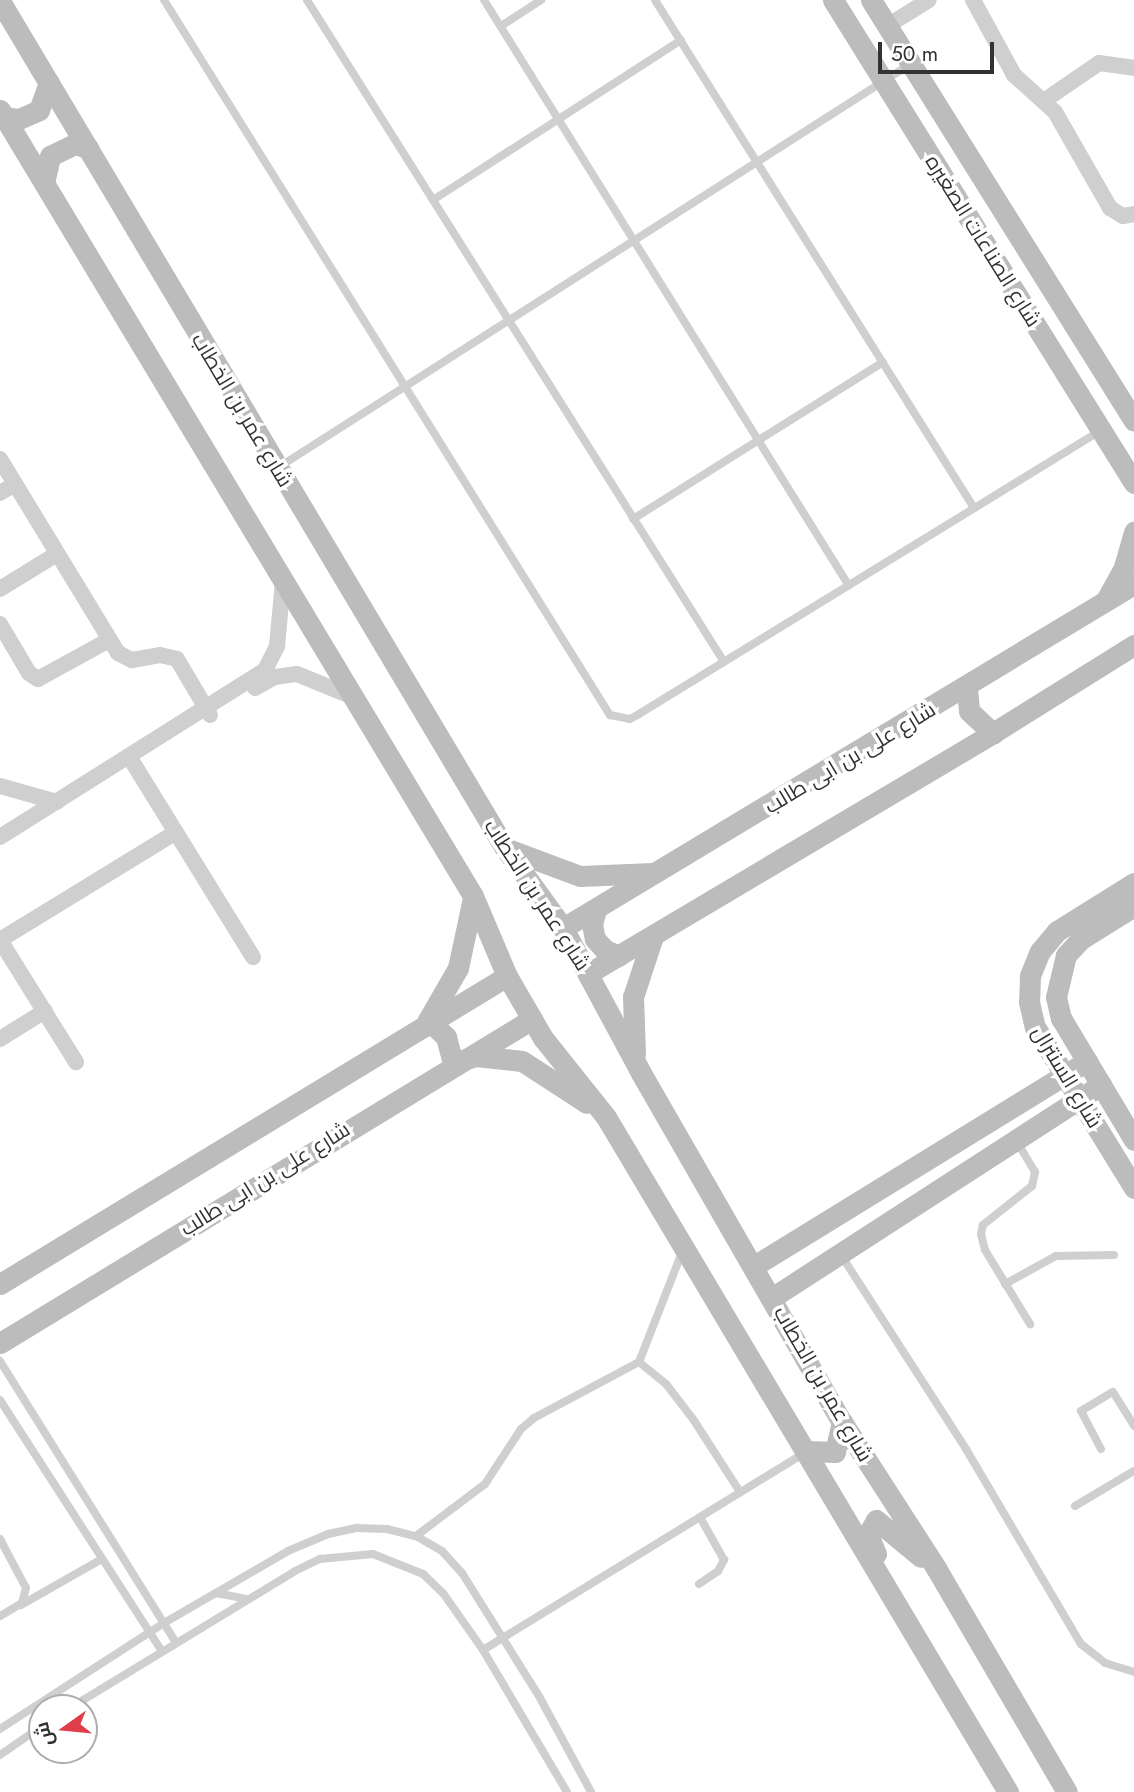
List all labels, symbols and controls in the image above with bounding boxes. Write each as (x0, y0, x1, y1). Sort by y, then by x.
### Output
scale bar (882, 28, 998, 72)
text: 50 m (891, 39, 938, 69)
street label: شارع الصناعات الصغيره (920, 151, 1046, 331)
street label: شارع عمر بن الخطاب (186, 328, 298, 492)
street label: شارع على بن ابى طالب (760, 697, 940, 819)
street label: شارع عمر بن الخطاب (479, 815, 595, 975)
street label: شارع السنترال (1027, 1021, 1107, 1133)
street label: شارع على بن ابى طالب (176, 1117, 354, 1241)
street label: شارع عمر بن الخطاب (768, 1302, 878, 1466)
north arrow (28, 1694, 98, 1764)
text: ش (28, 1719, 60, 1749)

